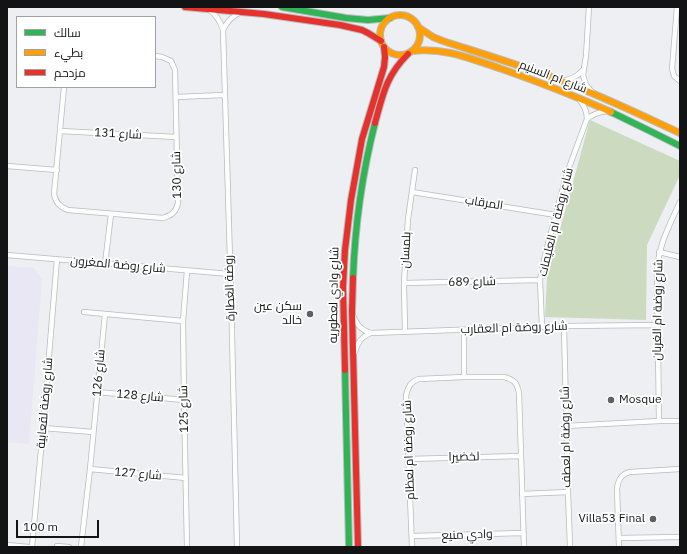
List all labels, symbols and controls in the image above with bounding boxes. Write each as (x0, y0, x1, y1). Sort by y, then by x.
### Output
legend (16, 16, 156, 88)
text: سالك (54, 25, 81, 40)
text: بطيء (54, 45, 83, 60)
street label: شارع ام السنيم (517, 57, 589, 97)
text: مزدحم (54, 65, 86, 80)
street label: شارع 131 (94, 126, 142, 142)
street label: شارع 130 (169, 151, 185, 199)
street label: شارع روضة ام العليمات (536, 166, 576, 278)
street label: المرقاب (464, 193, 504, 213)
street label: بلمسان (398, 231, 414, 269)
street label: شارع وادي لعطوريه (326, 247, 342, 343)
street label: شارع روضة المغرون (70, 254, 166, 276)
street label: روضة الغطارة (222, 255, 238, 321)
street label: شارع روضة ام الغربان (650, 259, 666, 361)
street label: شارع 689 (448, 274, 496, 290)
place label: سكن عين خالد (254, 300, 302, 328)
marker: سكن عين خالد (305, 309, 315, 319)
street label: شارع روضة ام العقارب (460, 319, 568, 337)
street label: شارع 126 (90, 349, 108, 397)
street label: شارع روضة لقعابية (34, 357, 56, 449)
street label: شارع 125 (176, 385, 192, 433)
street label: شارع روضة ام لعطف (558, 386, 574, 488)
street label: شارع 128 (116, 387, 164, 405)
place label: Mosque (619, 393, 662, 407)
marker: Mosque (606, 395, 616, 405)
street label: شارع روضة ام لعظام (400, 400, 418, 500)
street label: لخضيرا (448, 450, 480, 464)
street label: شارع 127 (114, 465, 162, 483)
scale bar (18, 512, 101, 538)
place label: Villa53 Final (578, 512, 645, 526)
marker: Villa53 Final (648, 514, 658, 524)
text: 100 m (23, 519, 58, 534)
street label: وادي منيع (441, 527, 493, 543)

